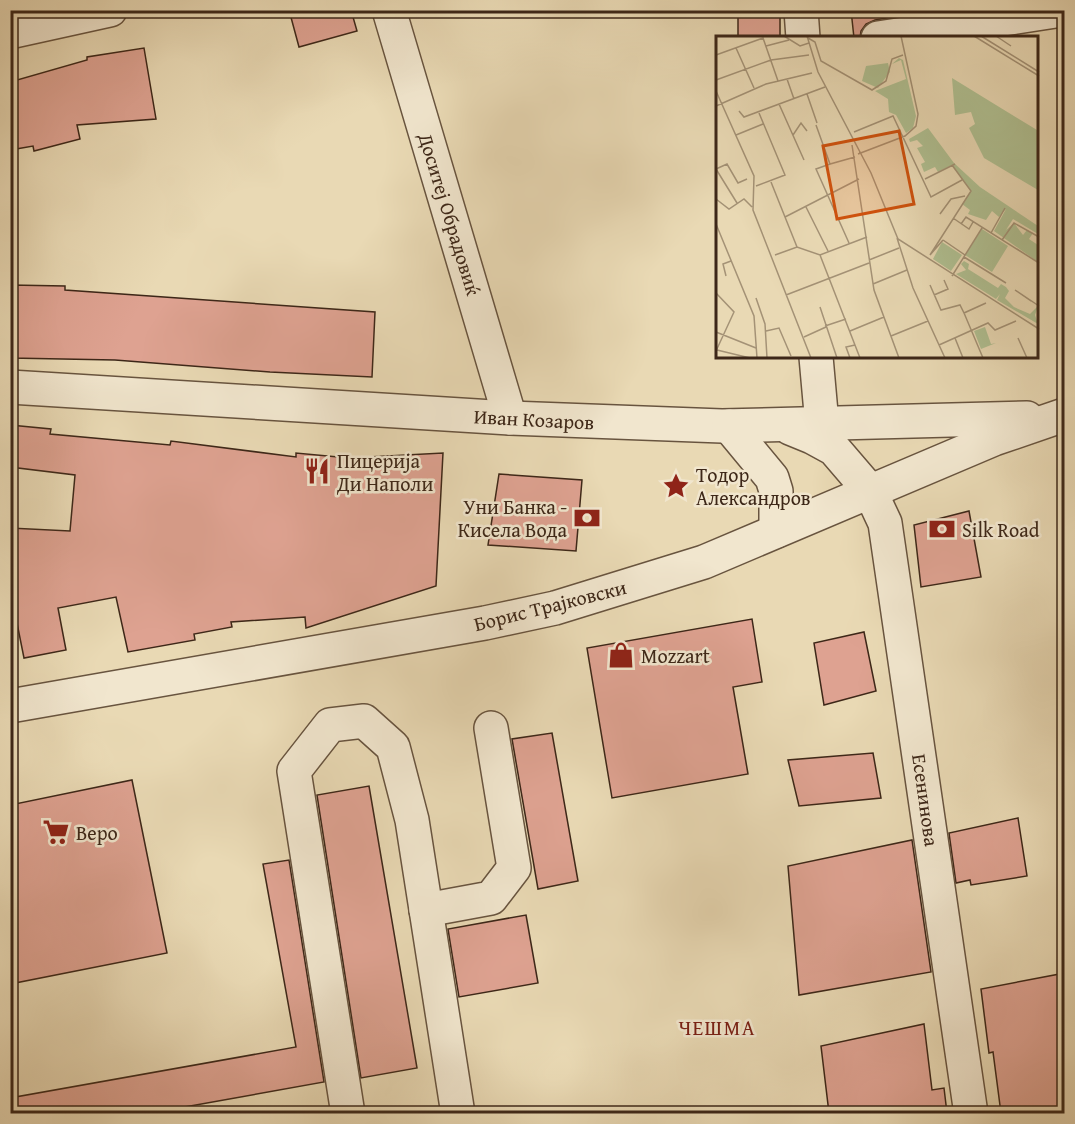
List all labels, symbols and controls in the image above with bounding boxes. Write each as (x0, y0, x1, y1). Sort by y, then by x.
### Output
inset map (716, 36, 1039, 358)
street label: Доситеј Обрадовиќ (411, 128, 489, 299)
street label: Иван Козаров (473, 401, 595, 437)
place label: Пицерија Ди Наполи (336, 446, 433, 498)
restaurant icon: Пицерија Ди Наполи (302, 456, 332, 486)
place label: Тодор Александров (696, 460, 811, 512)
place icon: Тодор Александров (661, 471, 691, 501)
place label: Уни Банка - Кисела Вода (458, 492, 567, 544)
bank icon: Уни Банка - Кисела Вода (572, 503, 602, 533)
bank icon: Silk Road (927, 514, 957, 544)
place label: Silk Road (962, 515, 1040, 544)
street label: Борис Трајковски (471, 572, 629, 638)
shop icon: Mozzart (606, 640, 636, 670)
place label: Mozzart (641, 641, 710, 670)
street label: Есенинова (905, 752, 947, 849)
supermarket icon: Веро (41, 817, 71, 847)
place label: Веро (76, 818, 118, 847)
district label: ЧЕШМА (678, 1012, 756, 1043)

